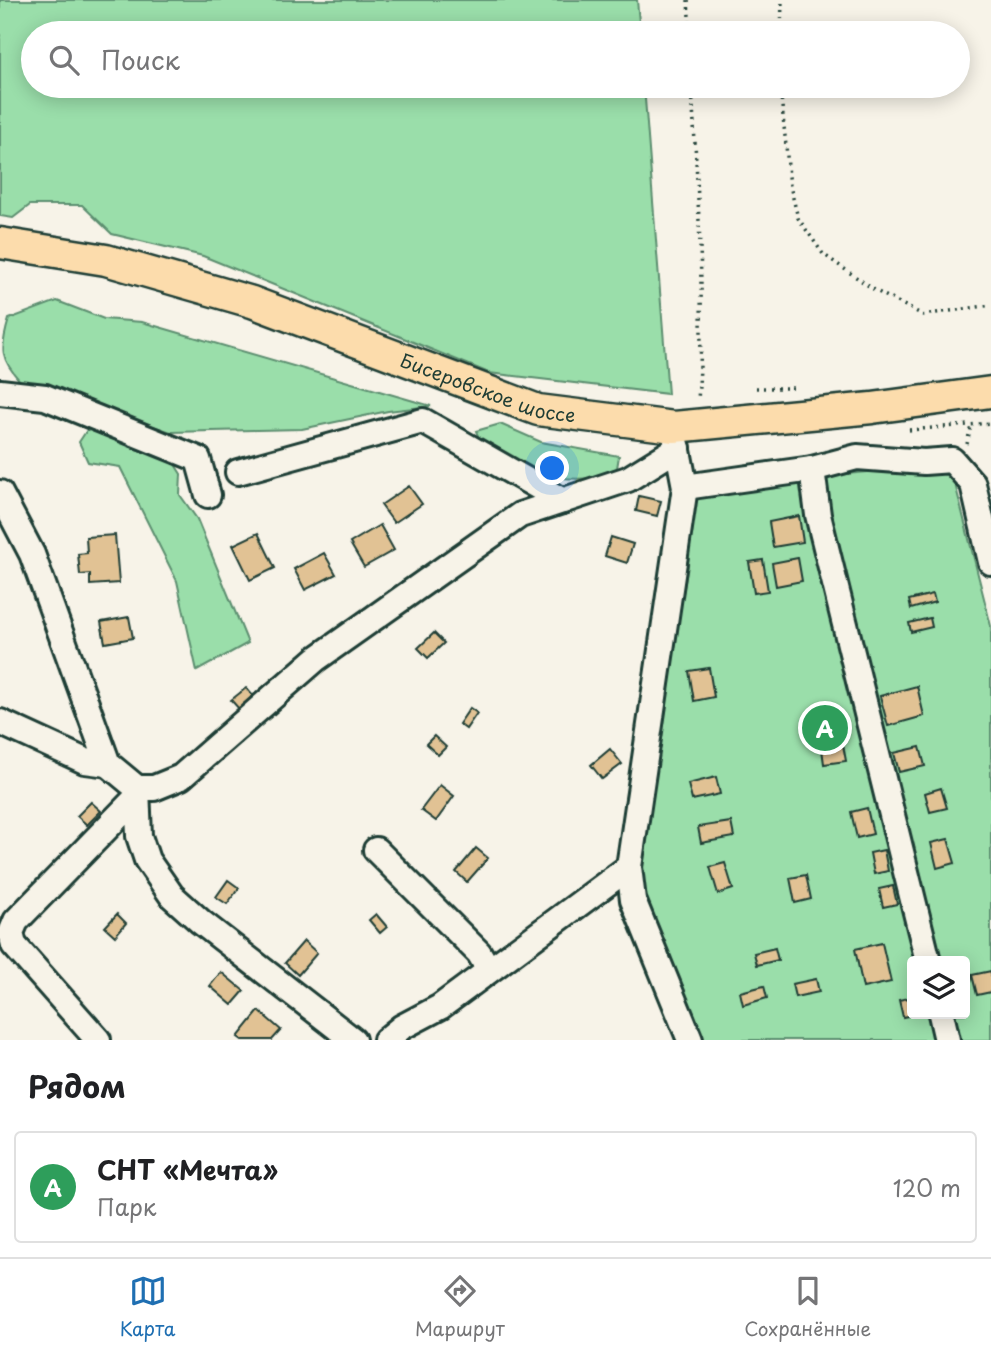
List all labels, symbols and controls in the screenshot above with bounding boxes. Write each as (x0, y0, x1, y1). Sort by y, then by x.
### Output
search box (21, 21, 970, 98)
text: Поиск (101, 40, 180, 79)
icon: search (45, 41, 83, 79)
street label: Бисеровское шоссе (397, 345, 577, 429)
your location (535, 451, 569, 485)
pin: A (802, 702, 848, 754)
map controls (907, 956, 970, 1019)
button: layers (907, 956, 970, 1019)
text: Рядом (28, 1063, 126, 1108)
text: СНТ «Мечта» (97, 1150, 278, 1189)
text: A (44, 1170, 62, 1205)
text: 120 m (893, 1170, 961, 1205)
text: Парк (97, 1189, 156, 1224)
tab: Карта (120, 1272, 176, 1342)
tab: Маршрут (415, 1272, 505, 1342)
tab: Сохранённые (744, 1272, 871, 1342)

